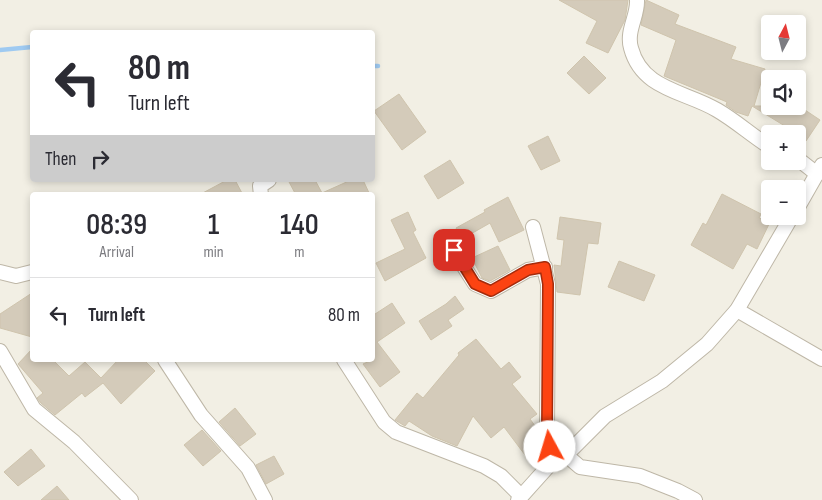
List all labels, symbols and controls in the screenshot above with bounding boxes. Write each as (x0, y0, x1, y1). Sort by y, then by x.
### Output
north arrow (761, 15, 806, 60)
map controls (761, 15, 806, 225)
text: 80 m (128, 47, 190, 90)
icon: left (45, 50, 110, 115)
button: sound (761, 70, 806, 115)
text: Turn left (128, 90, 190, 117)
button: + (761, 125, 806, 170)
icon: right (86, 145, 114, 173)
text: Then (45, 148, 76, 171)
button: − (761, 180, 806, 225)
text: 08:39 (86, 207, 147, 243)
text: 1 (208, 207, 219, 243)
text: 140 (280, 207, 319, 243)
pin (433, 229, 475, 271)
icon: arrive (440, 236, 468, 264)
text: Arrival (100, 243, 134, 262)
text: min (204, 243, 224, 262)
text: m (294, 243, 304, 262)
icon: left (45, 301, 73, 329)
text: Turn left (88, 304, 145, 327)
text: 80 m (328, 304, 360, 327)
position arrow (523, 420, 575, 472)

